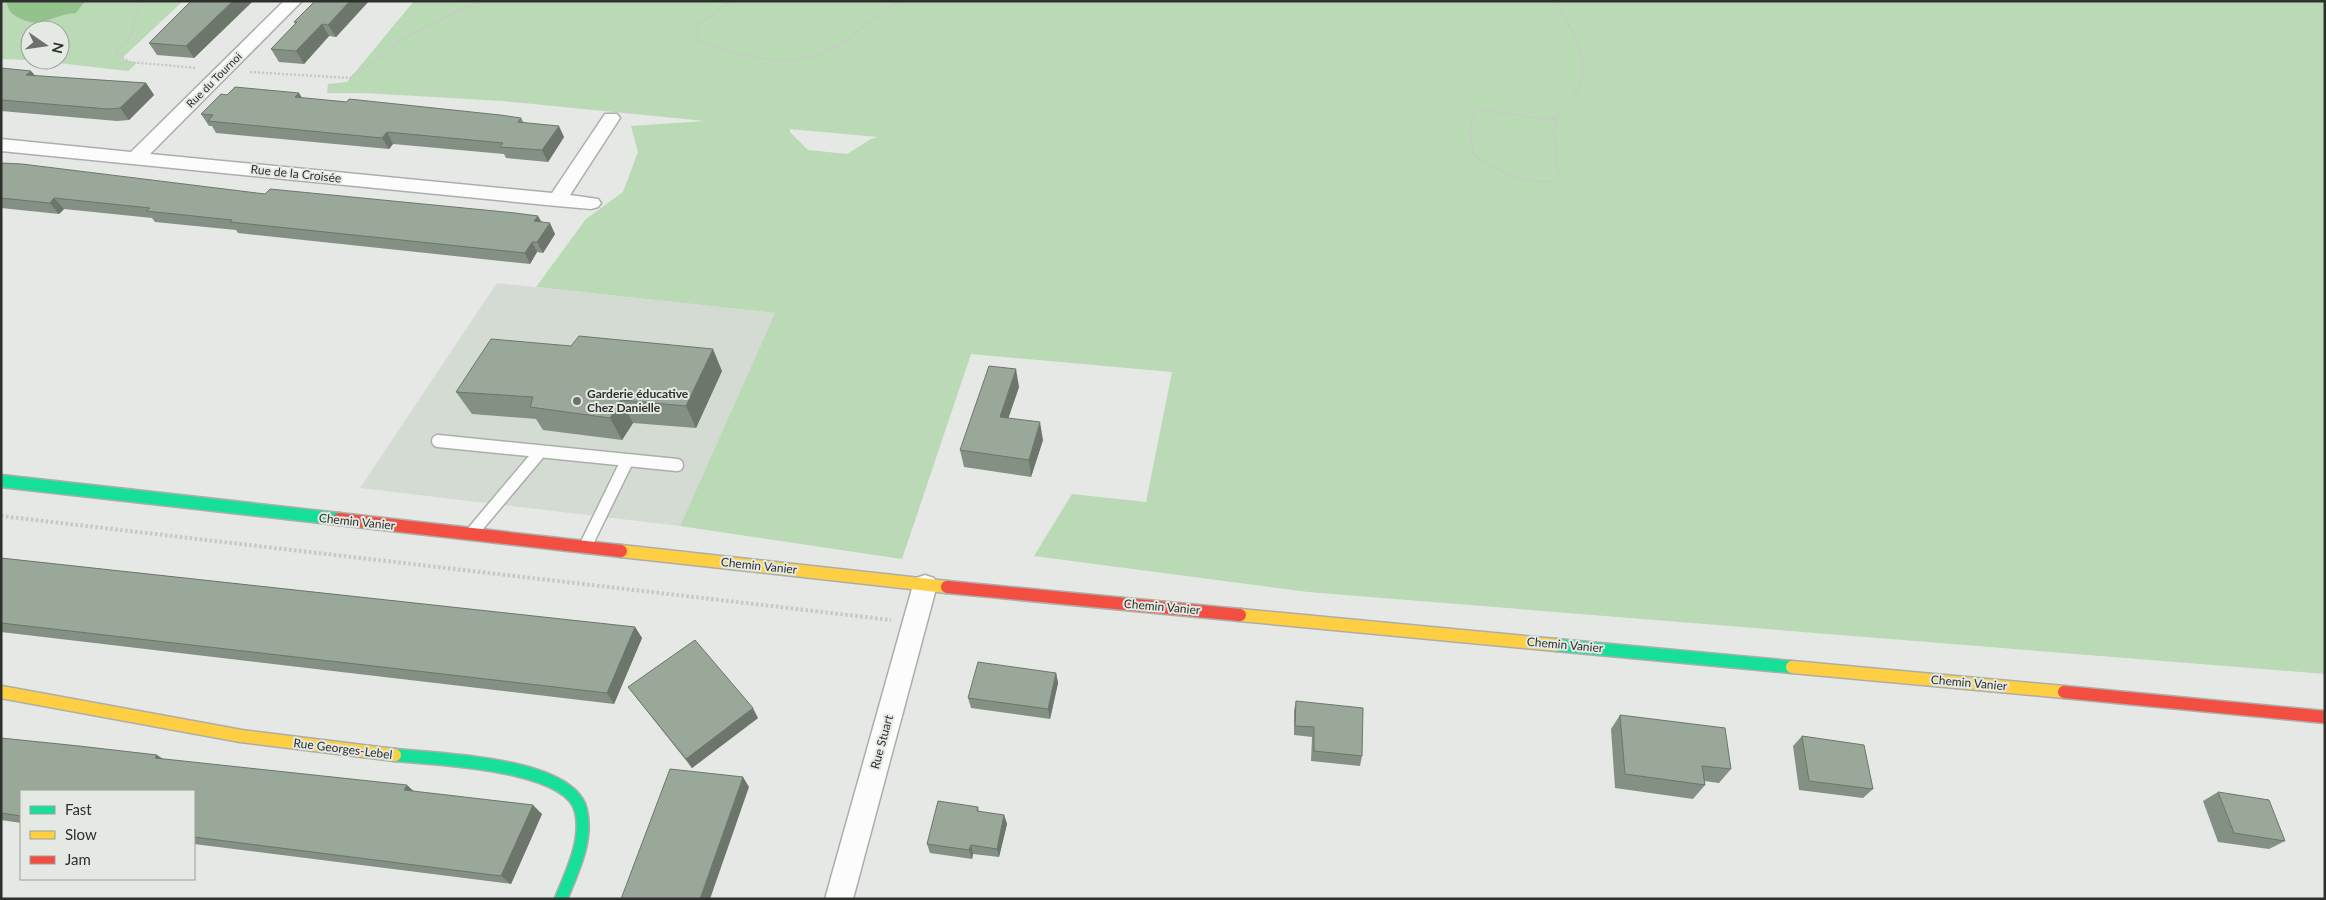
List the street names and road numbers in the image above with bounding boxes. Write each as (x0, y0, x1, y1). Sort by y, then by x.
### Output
street label: Rue du Tournoi (183, 49, 244, 110)
street label: Rue de la Croisée (250, 161, 342, 186)
street label: Chemin Vanier (318, 510, 397, 533)
street label: Chemin Vanier (720, 554, 799, 577)
street label: Chemin Vanier (1123, 596, 1201, 617)
street label: Chemin Vanier (1526, 634, 1604, 655)
street label: Chemin Vanier (1930, 672, 2008, 693)
street label: Rue Stuart (867, 713, 896, 770)
street label: Rue Georges-Lebel (293, 735, 393, 762)

